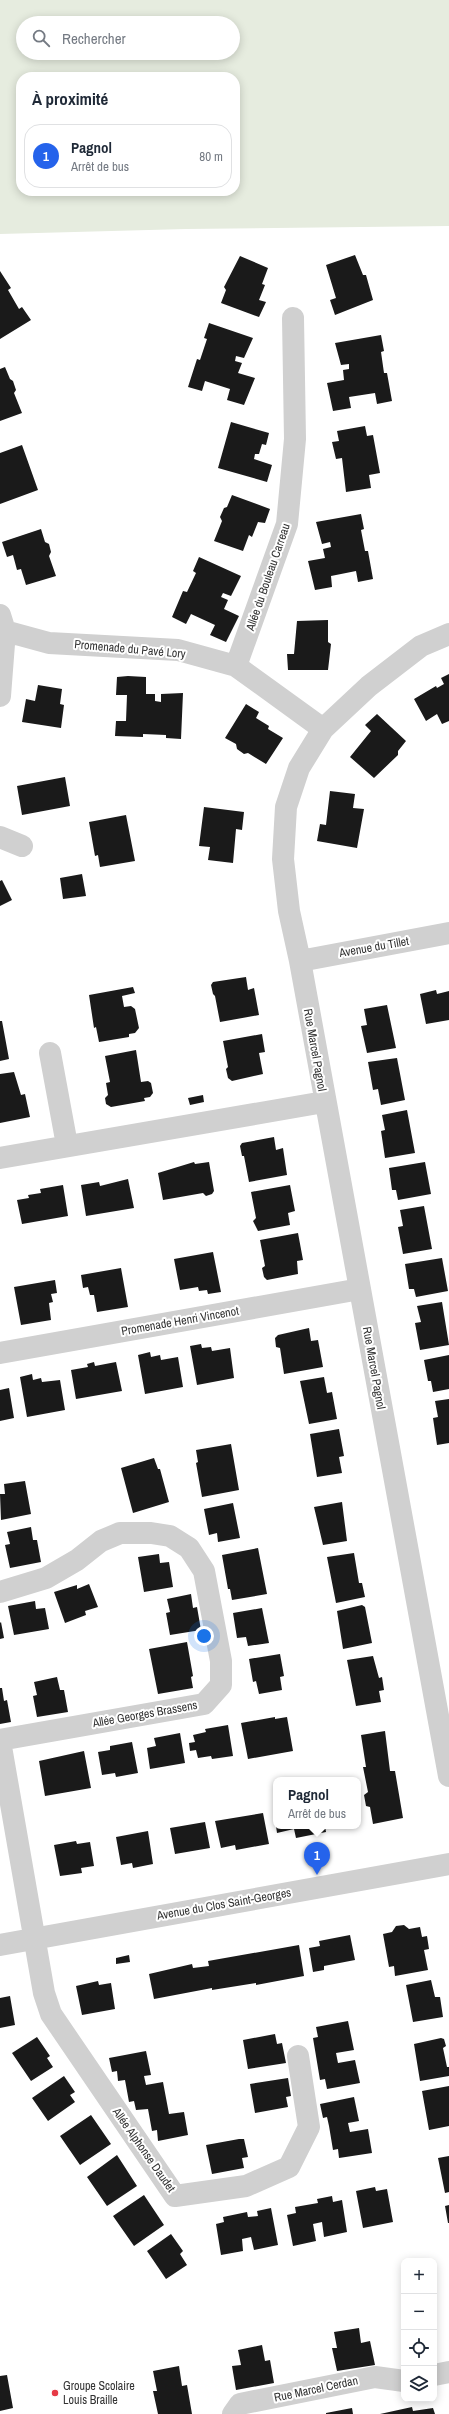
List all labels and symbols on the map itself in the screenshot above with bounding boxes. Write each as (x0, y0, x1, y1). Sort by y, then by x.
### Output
street label: Allée du Bouleau Carreau (242, 521, 294, 634)
street label: Promenade du Pavé Lory (74, 636, 186, 662)
street label: Avenue du Tillet (337, 933, 410, 961)
street label: Rue Marcel Pagnol (300, 1007, 330, 1093)
street label: Promenade Henri Vincenot (120, 1303, 240, 1339)
street label: Rue Marcel Pagnol (359, 1325, 389, 1411)
your location (194, 1626, 214, 1646)
street label: Allée Georges Brassens (90, 1697, 199, 1731)
pin: 1 (304, 1842, 330, 1875)
street label: Avenue du Clos Saint-Georges (155, 1884, 292, 1924)
street label: Allée Alphonse Daudet (108, 2104, 179, 2196)
street label: Rue Marcel Cerdan (273, 2372, 359, 2406)
place label: Groupe Scolaire Louis Braille (63, 2378, 135, 2408)
marker: Groupe Scolaire Louis Braille (50, 2388, 60, 2398)

